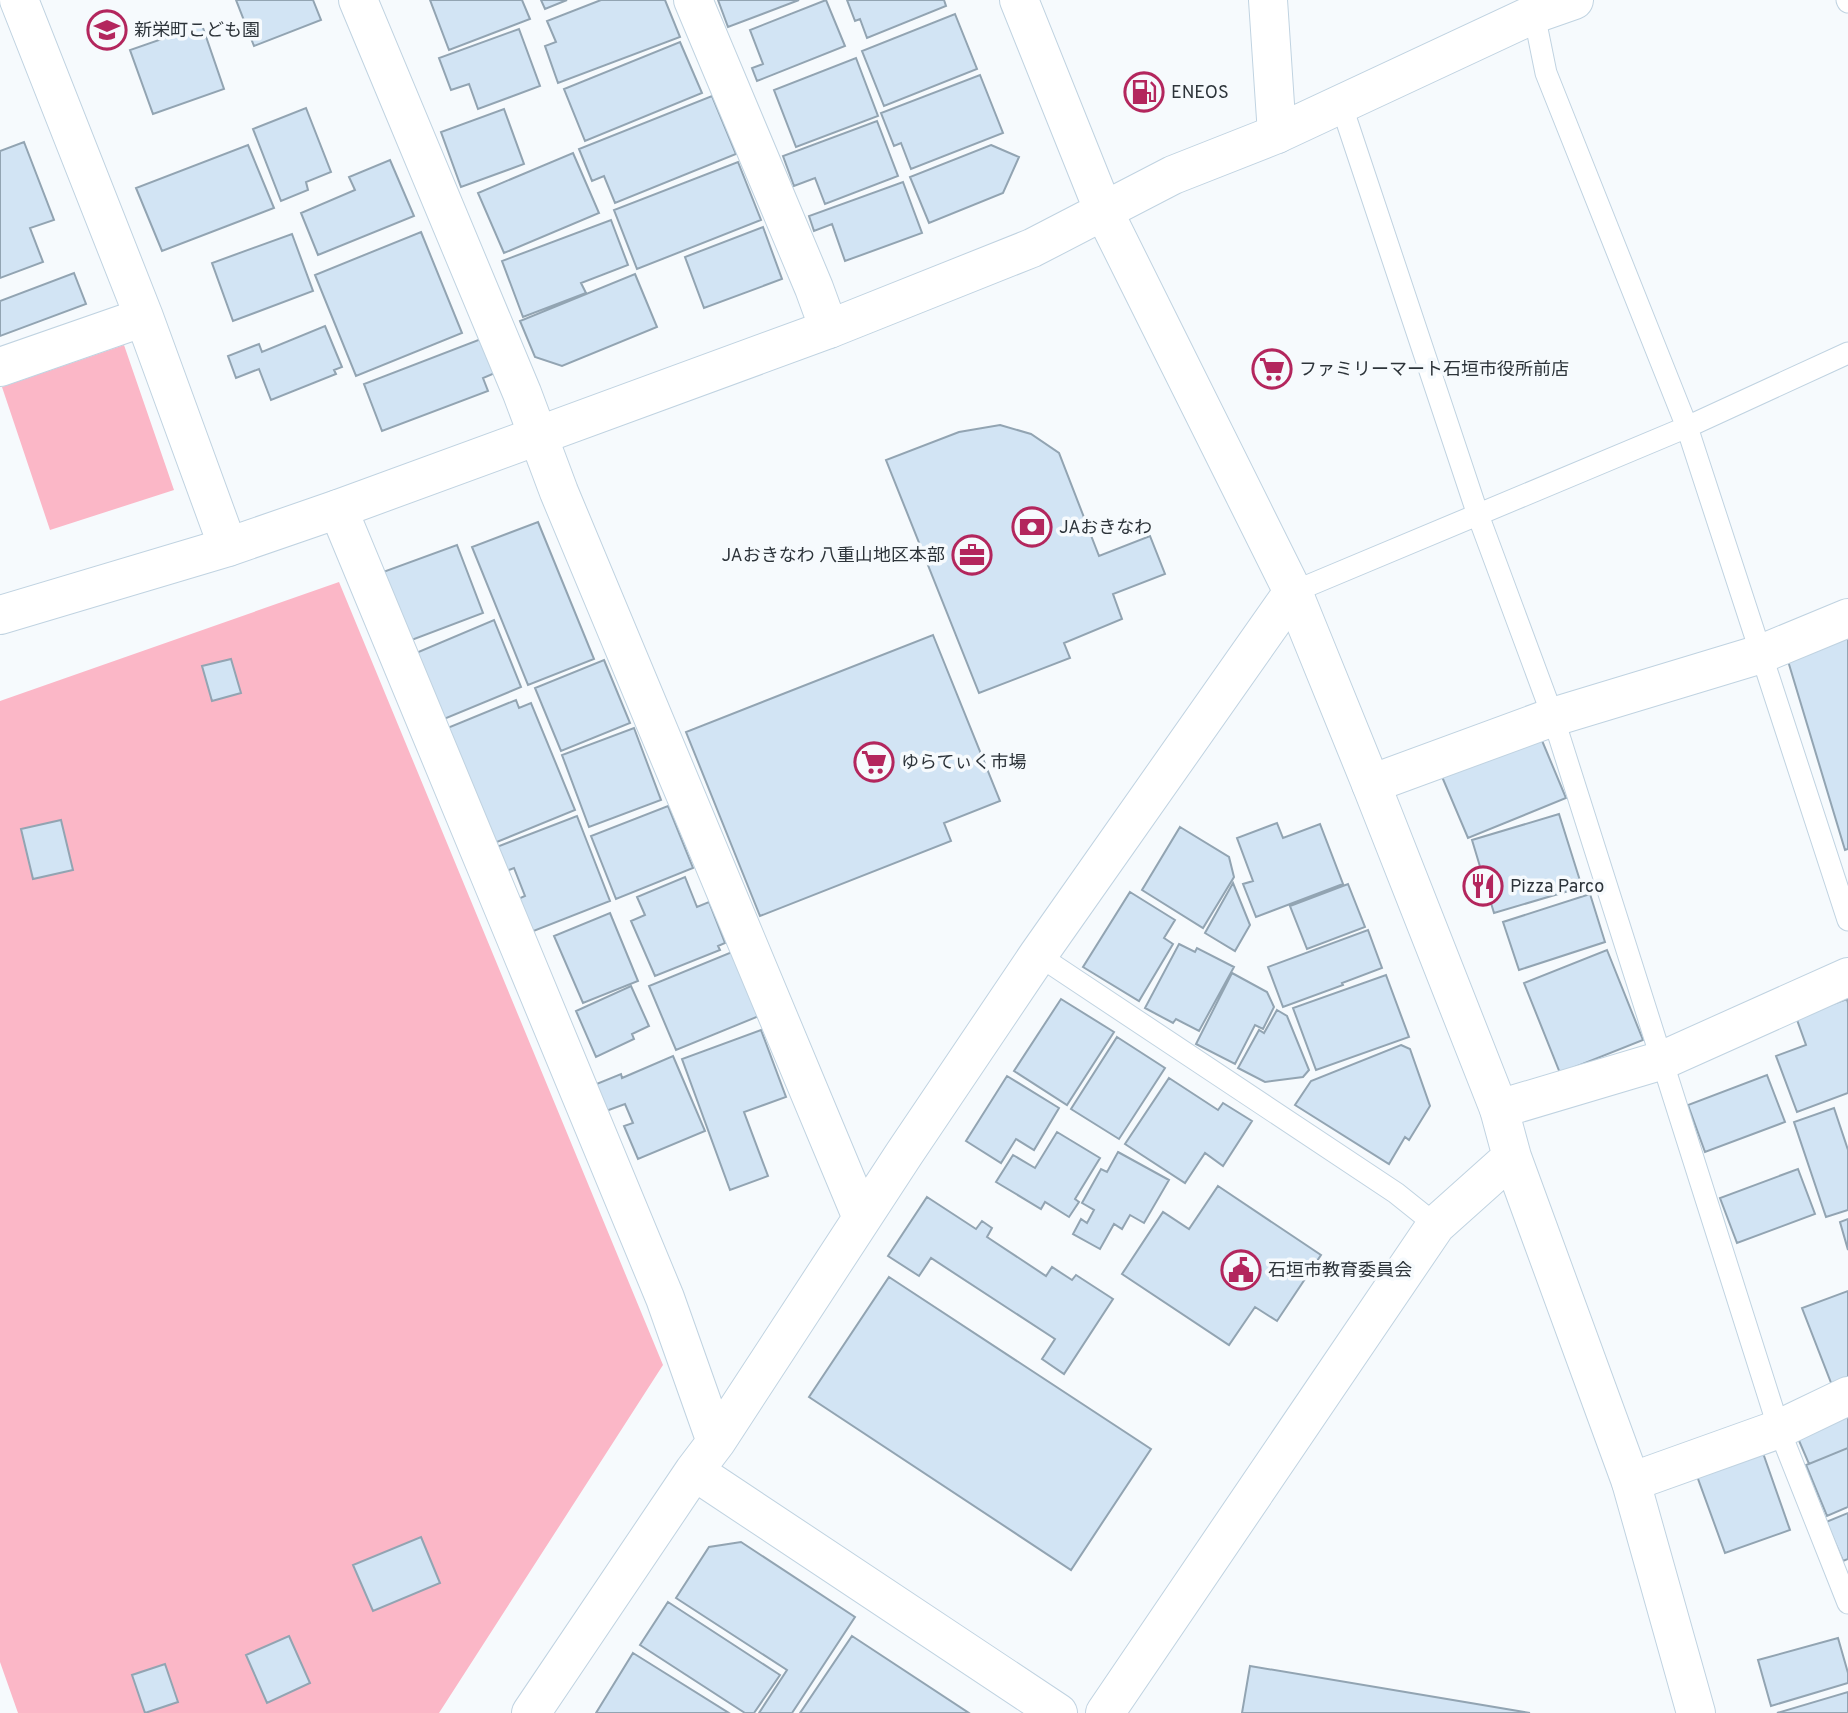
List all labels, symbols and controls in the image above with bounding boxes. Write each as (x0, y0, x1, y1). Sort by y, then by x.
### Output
school or university icon: 新栄町こども園 (86, 9, 128, 51)
place label: 新栄町こども園 (134, 20, 260, 43)
fuel station icon: ENEOS (1123, 71, 1165, 113)
place label: ENEOS (1171, 82, 1229, 105)
supermarket icon: ファミリーマート石垣市役所前店 (1251, 348, 1293, 390)
place label: ファミリーマート石垣市役所前店 (1299, 359, 1569, 382)
bank icon: JAおきなわ (1011, 506, 1053, 548)
place label: JAおきなわ (1059, 517, 1152, 540)
office icon: JAおきなわ 八重山地区本部 (951, 534, 993, 576)
place label: JAおきなわ 八重山地区本部 (721, 545, 945, 568)
supermarket icon: ゆらてぃく市場 (853, 741, 895, 783)
place label: ゆらてぃく市場 (901, 752, 1026, 775)
restaurant icon: Pizza Parco (1462, 865, 1504, 907)
place label: Pizza Parco (1510, 876, 1604, 899)
public building icon: 石垣市教育委員会 (1220, 1249, 1262, 1291)
place label: 石垣市教育委員会 (1268, 1260, 1412, 1283)

